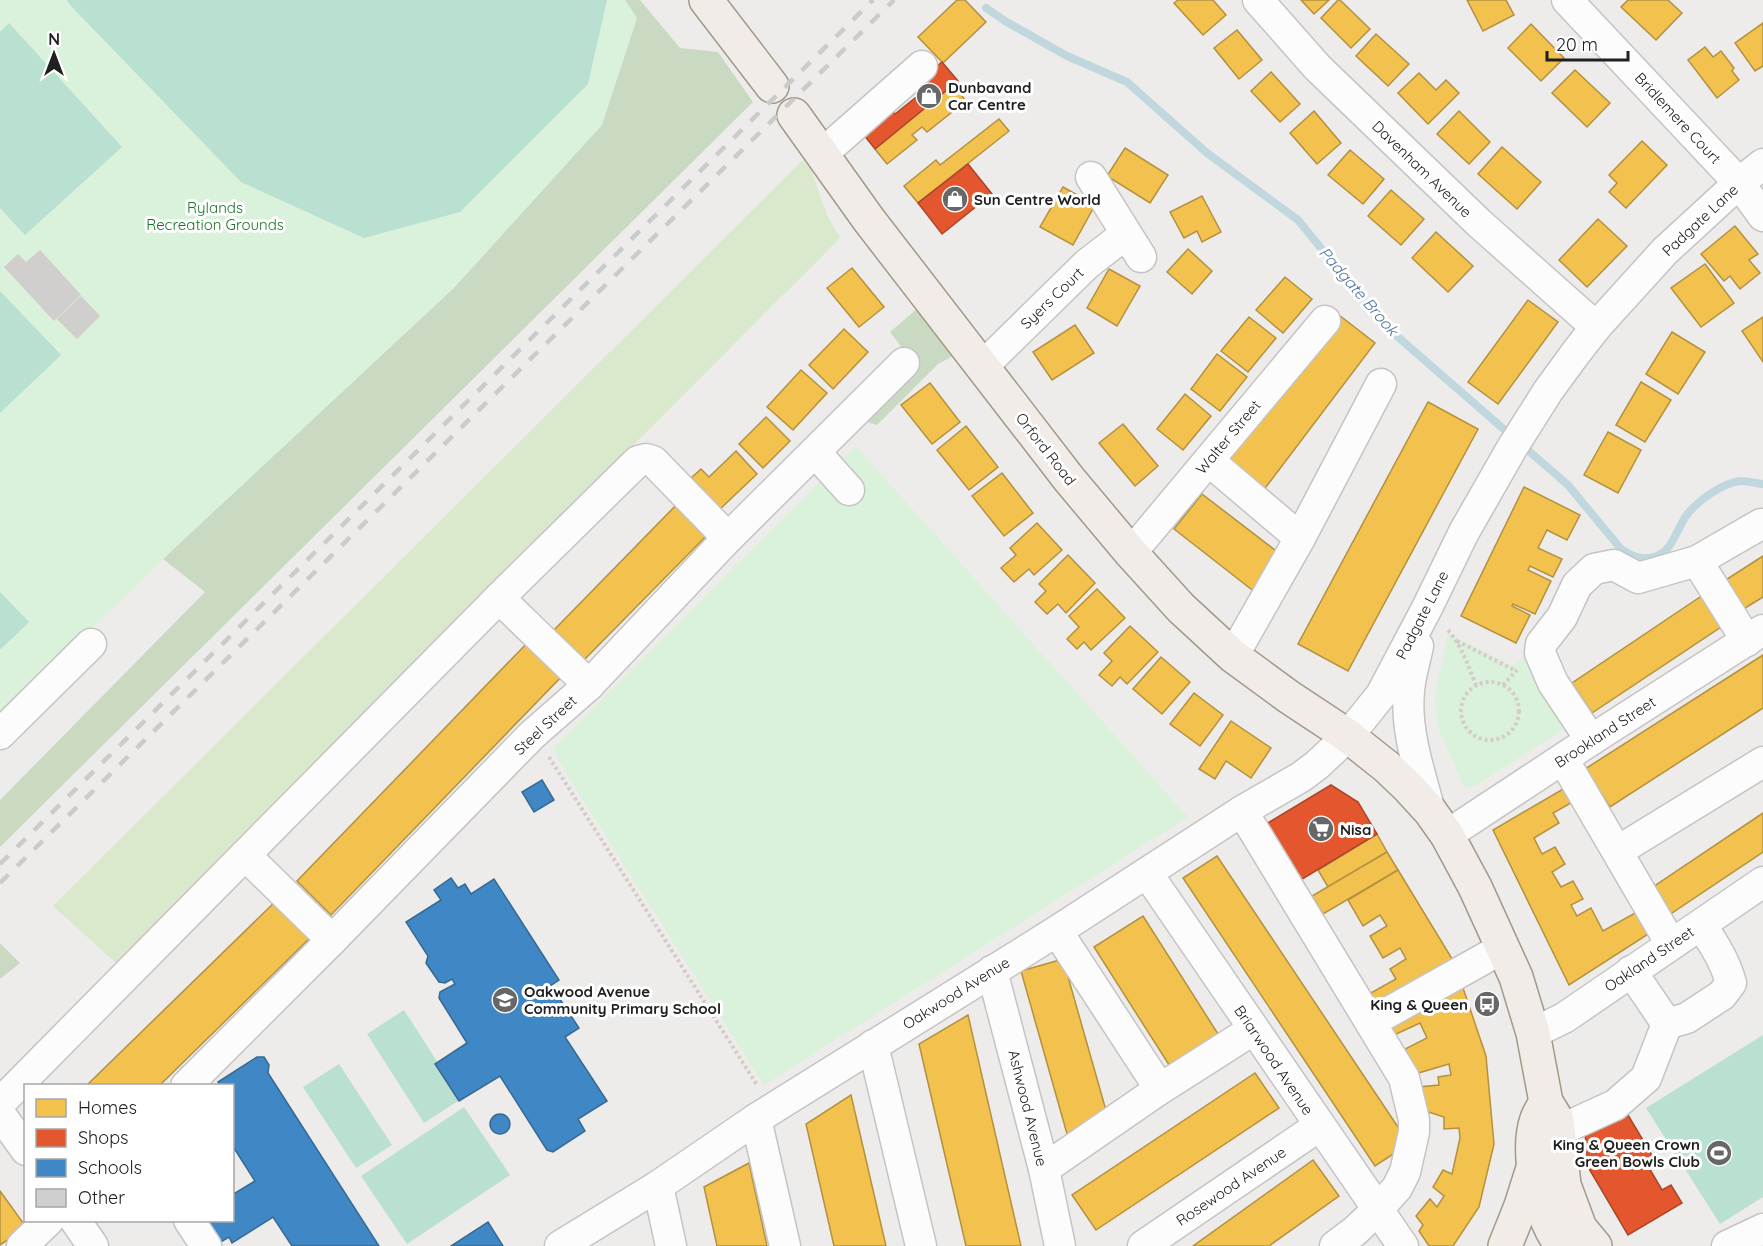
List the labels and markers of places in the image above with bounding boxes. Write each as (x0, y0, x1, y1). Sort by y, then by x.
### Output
place label: Dunbavand Car Centre (948, 78, 1031, 114)
shop icon: Dunbavand Car Centre (914, 81, 944, 111)
shop icon: Sun Centre World (940, 184, 970, 214)
place label: Sun Centre World (974, 190, 1101, 209)
supermarket icon: Nisa (1306, 814, 1336, 844)
place label: Nisa (1340, 820, 1371, 839)
place label: Oakwood Avenue Community Primary School (524, 982, 721, 1018)
school or university icon: Oakwood Avenue Community Primary School (490, 985, 520, 1015)
bus stop icon: King & Queen (1472, 989, 1502, 1019)
place label: King & Queen (1370, 995, 1468, 1014)
place label: King & Queen Crown Green Bowls Club (1553, 1135, 1700, 1171)
sports icon: King & Queen Crown Green Bowls Club (1704, 1138, 1734, 1168)

